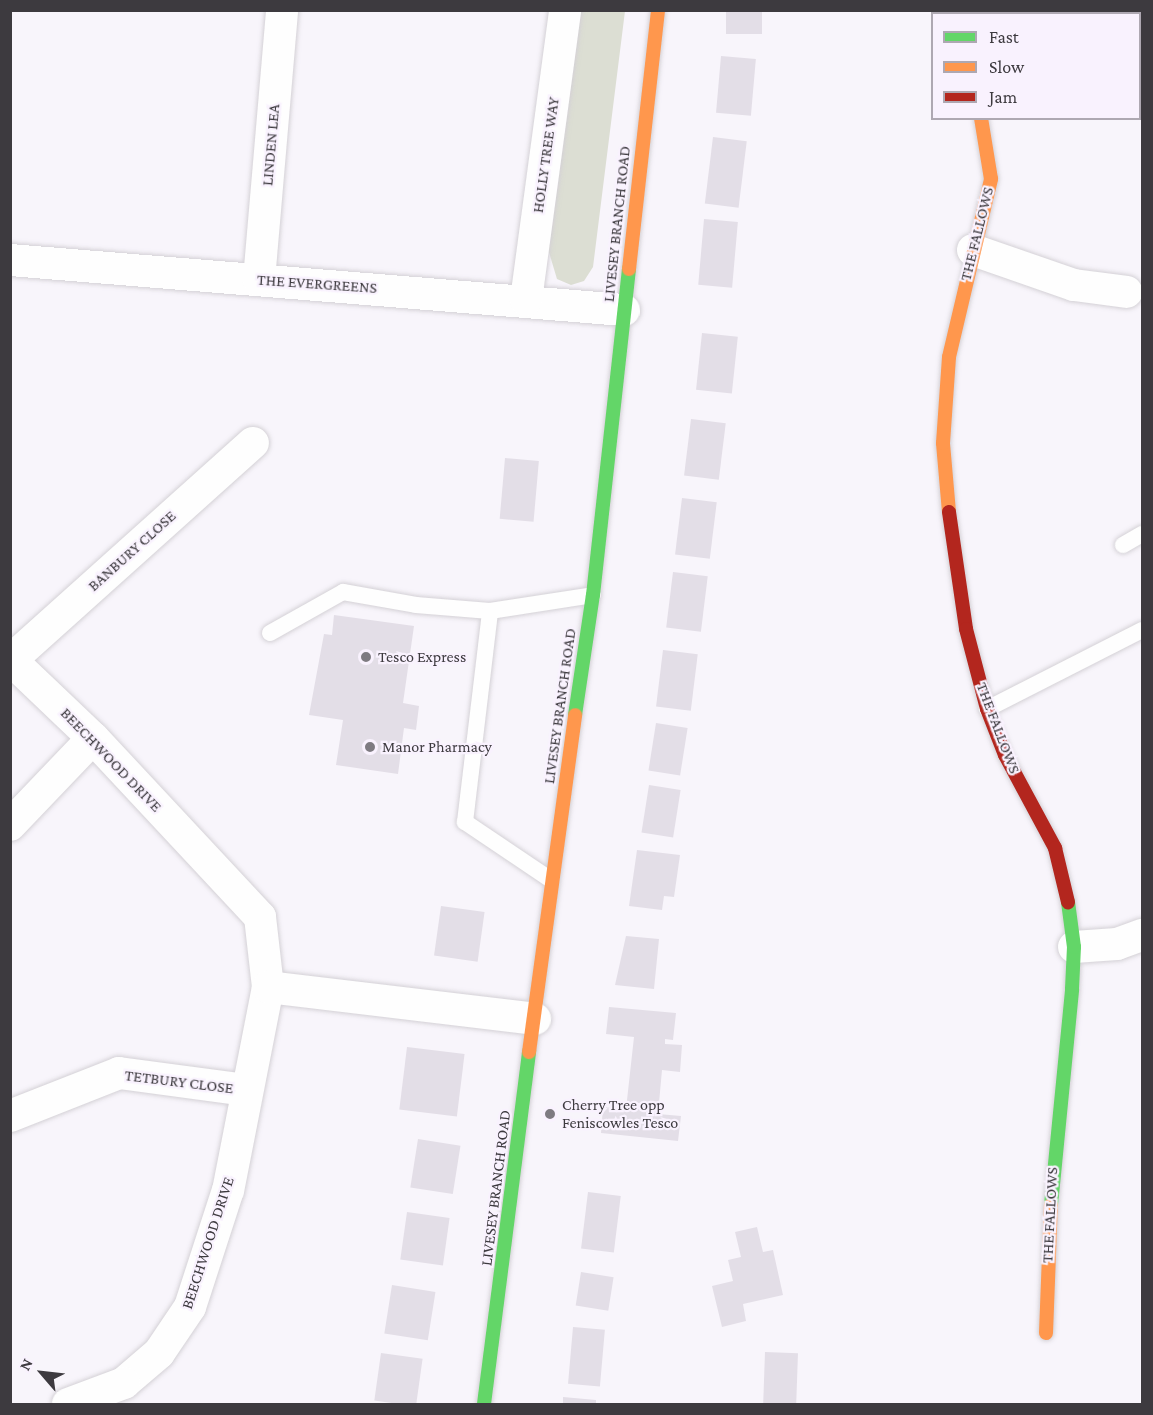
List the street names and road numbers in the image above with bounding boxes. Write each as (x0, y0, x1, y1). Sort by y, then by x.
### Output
street label: HOLLY TREE WAY (528, 96, 564, 214)
street label: LINDEN LEA (258, 103, 284, 187)
street label: LIVESEY BRANCH ROAD (599, 145, 635, 303)
street label: THE FALLOWS (956, 185, 998, 283)
street label: THE EVERGREENS (256, 270, 378, 298)
street label: BANBURY CLOSE (84, 507, 180, 595)
street label: LIVESEY BRANCH ROAD (540, 627, 580, 785)
street label: THE FALLOWS (972, 680, 1024, 776)
street label: BEECHWOOD DRIVE (56, 704, 166, 816)
street label: TETBURY CLOSE (124, 1066, 234, 1098)
street label: LIVESEY BRANCH ROAD (477, 1109, 515, 1267)
street label: THE FALLOWS (1038, 1167, 1062, 1263)
street label: BEECHWOOD DRIVE (178, 1175, 238, 1311)

